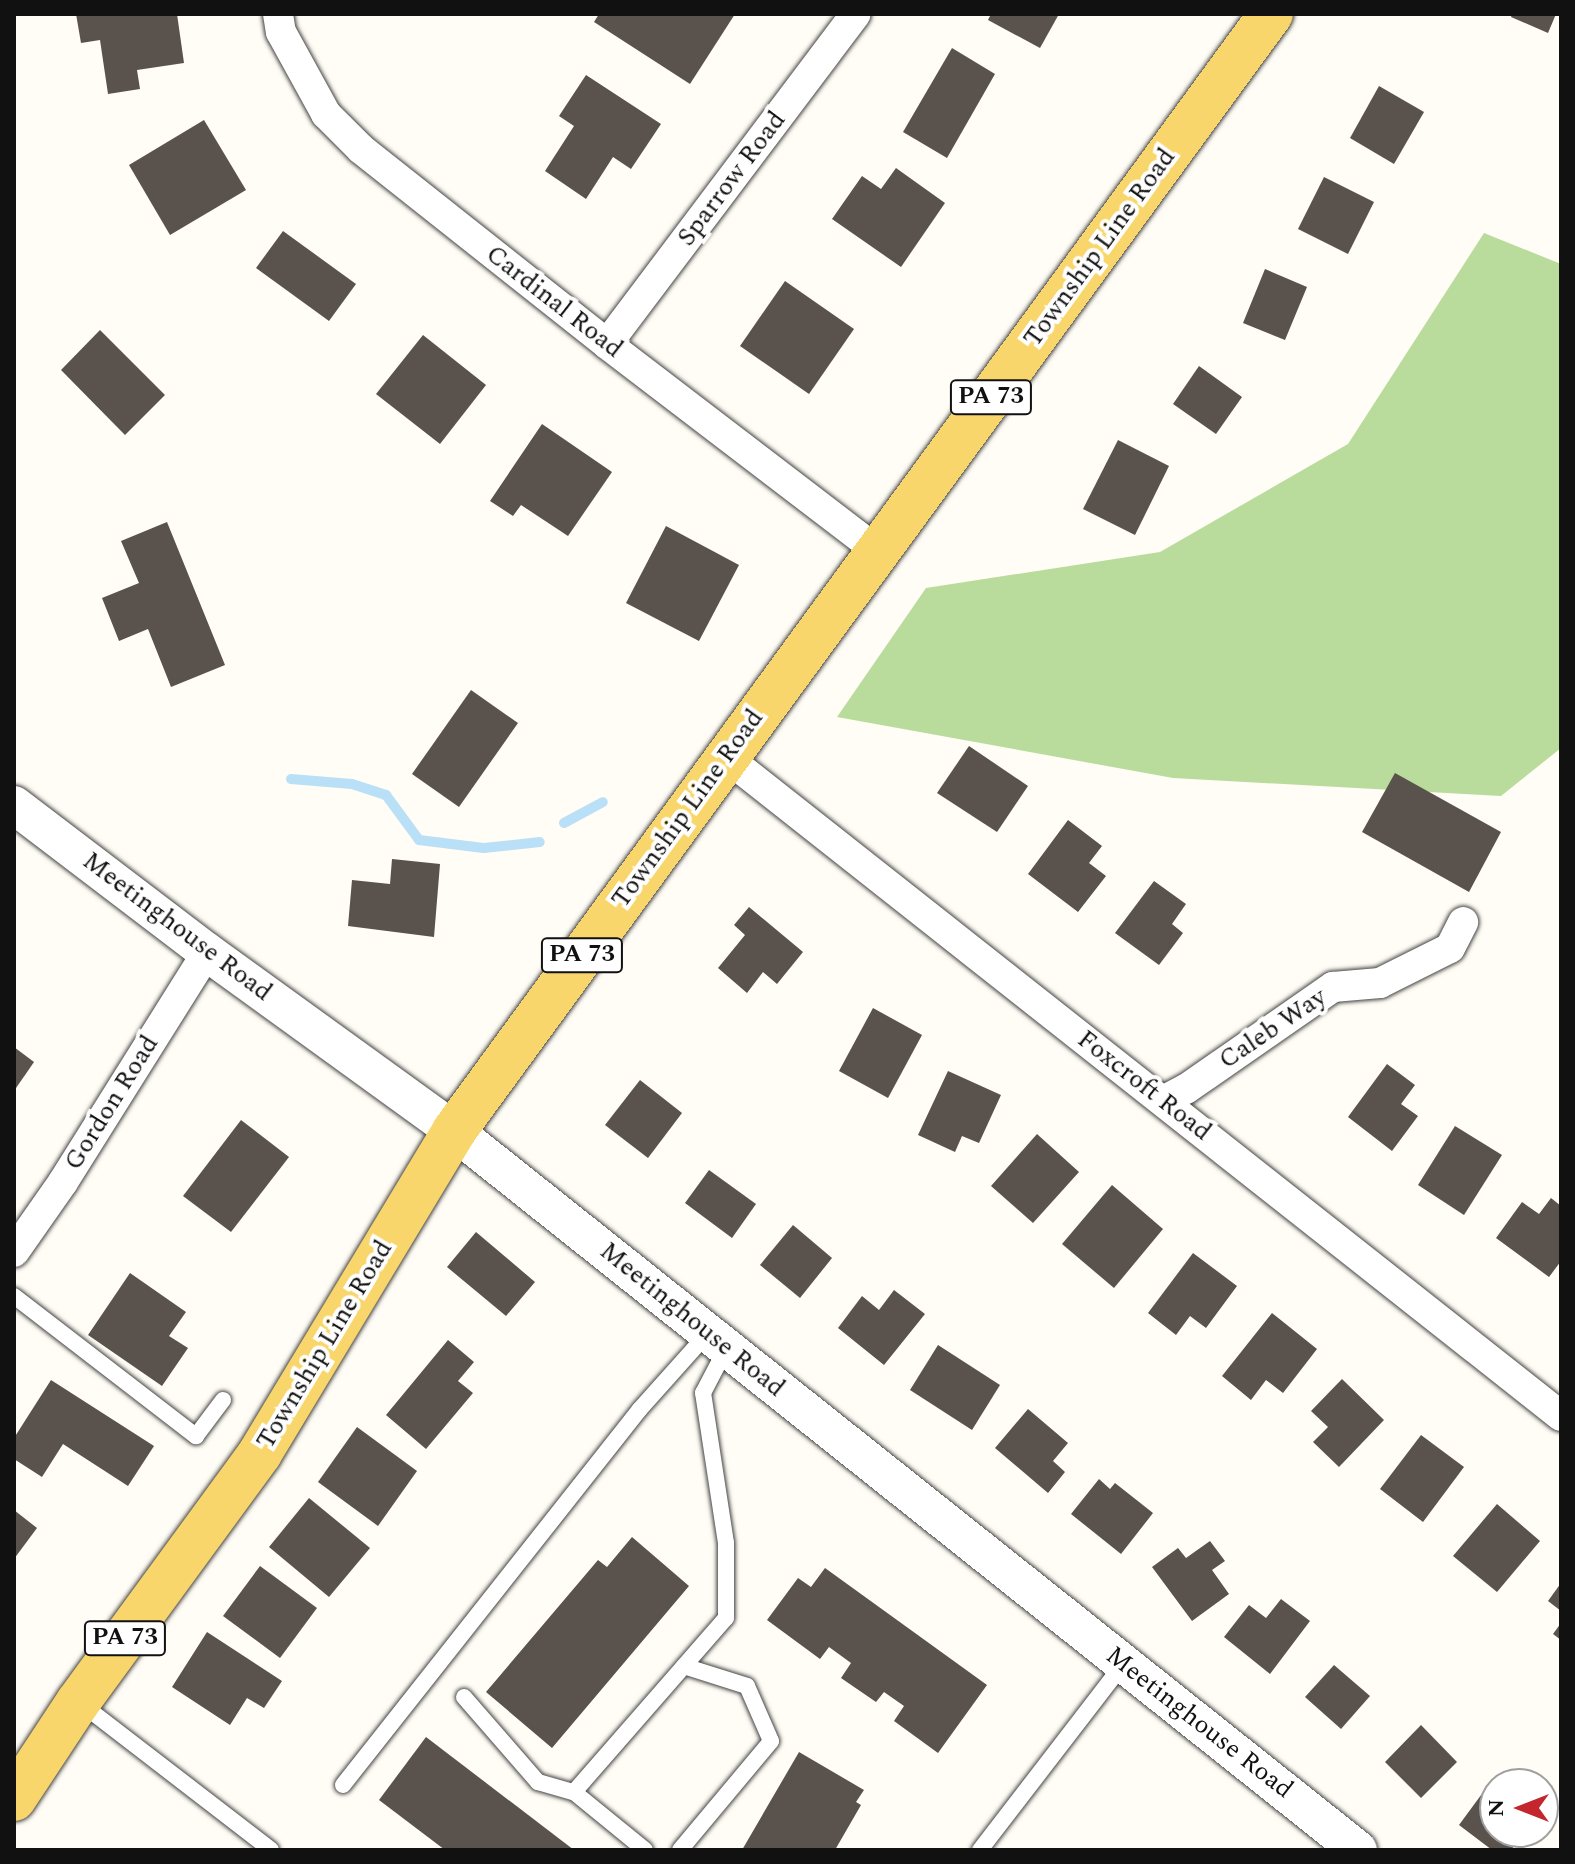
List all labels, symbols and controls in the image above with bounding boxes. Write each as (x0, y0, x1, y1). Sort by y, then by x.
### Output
street label: Sparrow Road (671, 105, 793, 253)
street label: Township Line Road (1017, 143, 1183, 353)
street label: Cardinal Road (479, 239, 629, 365)
road number: PA 73 (949, 377, 1033, 417)
street label: Township Line Road (605, 704, 771, 914)
street label: Meetinghouse Road (76, 846, 278, 1008)
road number: PA 73 (540, 935, 624, 975)
street label: Caleb Way (1213, 982, 1333, 1076)
street label: Foxcroft Road (1071, 1024, 1217, 1148)
street label: Gordon Road (58, 1030, 166, 1176)
street label: Township Line Road (250, 1235, 400, 1455)
street label: Meetinghouse Road (593, 1236, 791, 1404)
road number: PA 73 (83, 1618, 167, 1658)
street label: Meetinghouse Road (1099, 1640, 1299, 1806)
north arrow (1479, 1768, 1559, 1848)
text: N (1480, 1799, 1513, 1817)

